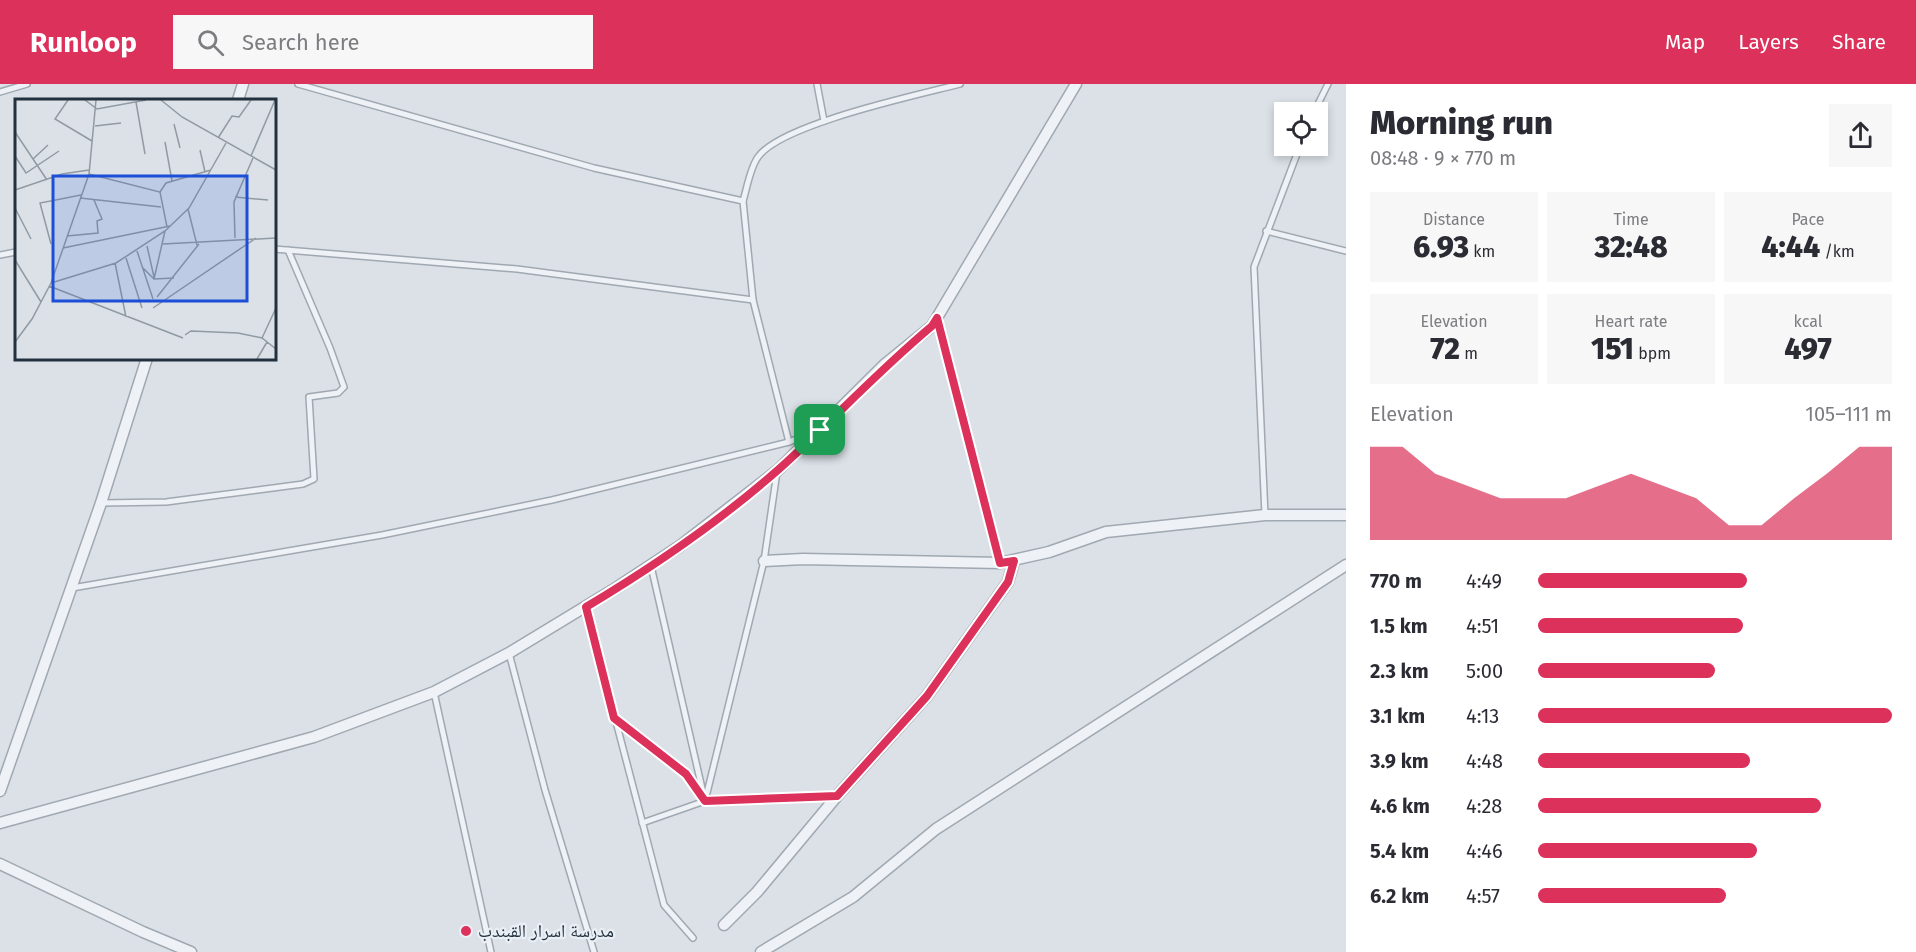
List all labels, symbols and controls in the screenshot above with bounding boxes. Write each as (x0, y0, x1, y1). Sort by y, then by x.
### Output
search box (173, 15, 593, 69)
text: Runloop (30, 26, 137, 59)
icon: search (194, 26, 227, 59)
text: Search here (242, 29, 360, 56)
text: Map (1665, 29, 1705, 55)
text: Layers (1738, 29, 1799, 55)
text: Share (1832, 29, 1886, 55)
inset map (15, 99, 276, 360)
map controls (1274, 102, 1328, 156)
button: locate (1274, 102, 1328, 156)
text: Morning run (1370, 103, 1553, 143)
button: share (1829, 104, 1892, 167)
text: 08:48 · 9 × 770 m (1370, 146, 1516, 170)
text: Distance (1423, 210, 1485, 229)
text: Time (1613, 210, 1649, 229)
text: Pace (1791, 210, 1825, 229)
text: 6.93 (1413, 229, 1469, 265)
text: 32:48 (1594, 229, 1668, 265)
text: 4:44 (1761, 229, 1820, 265)
text: km (1469, 242, 1495, 261)
text: /km (1820, 242, 1855, 261)
text: Elevation (1420, 312, 1488, 331)
text: Heart rate (1595, 312, 1667, 331)
text: kcal (1794, 312, 1822, 331)
text: 72 (1430, 331, 1460, 367)
text: 151 (1591, 331, 1634, 367)
text: 497 (1784, 331, 1832, 367)
text: m (1460, 344, 1478, 363)
text: bpm (1634, 344, 1671, 363)
text: Elevation (1370, 402, 1454, 426)
text: 105–111 m (1805, 402, 1892, 426)
pin (794, 404, 845, 455)
icon: arrive (803, 413, 836, 446)
text: 770 m (1370, 569, 1422, 593)
text: 4:49 (1466, 569, 1502, 593)
text: 1.5 km (1370, 614, 1428, 638)
text: 4:51 (1466, 614, 1499, 638)
text: 2.3 km (1370, 659, 1429, 683)
text: 5:00 (1466, 659, 1503, 683)
text: 3.1 km (1370, 704, 1425, 728)
text: 4:13 (1466, 704, 1499, 728)
text: 3.9 km (1370, 749, 1429, 773)
text: 4:48 (1466, 749, 1503, 773)
text: 4.6 km (1370, 794, 1430, 818)
text: 4:28 (1466, 794, 1502, 818)
text: 5.4 km (1370, 839, 1429, 863)
text: 4:46 (1466, 839, 1503, 863)
text: 6.2 km (1370, 884, 1429, 908)
text: 4:57 (1466, 884, 1500, 908)
place label: مدرسة اسرار القبندب (478, 920, 614, 942)
marker: مدرسة اسرار القبندب (459, 924, 473, 938)

